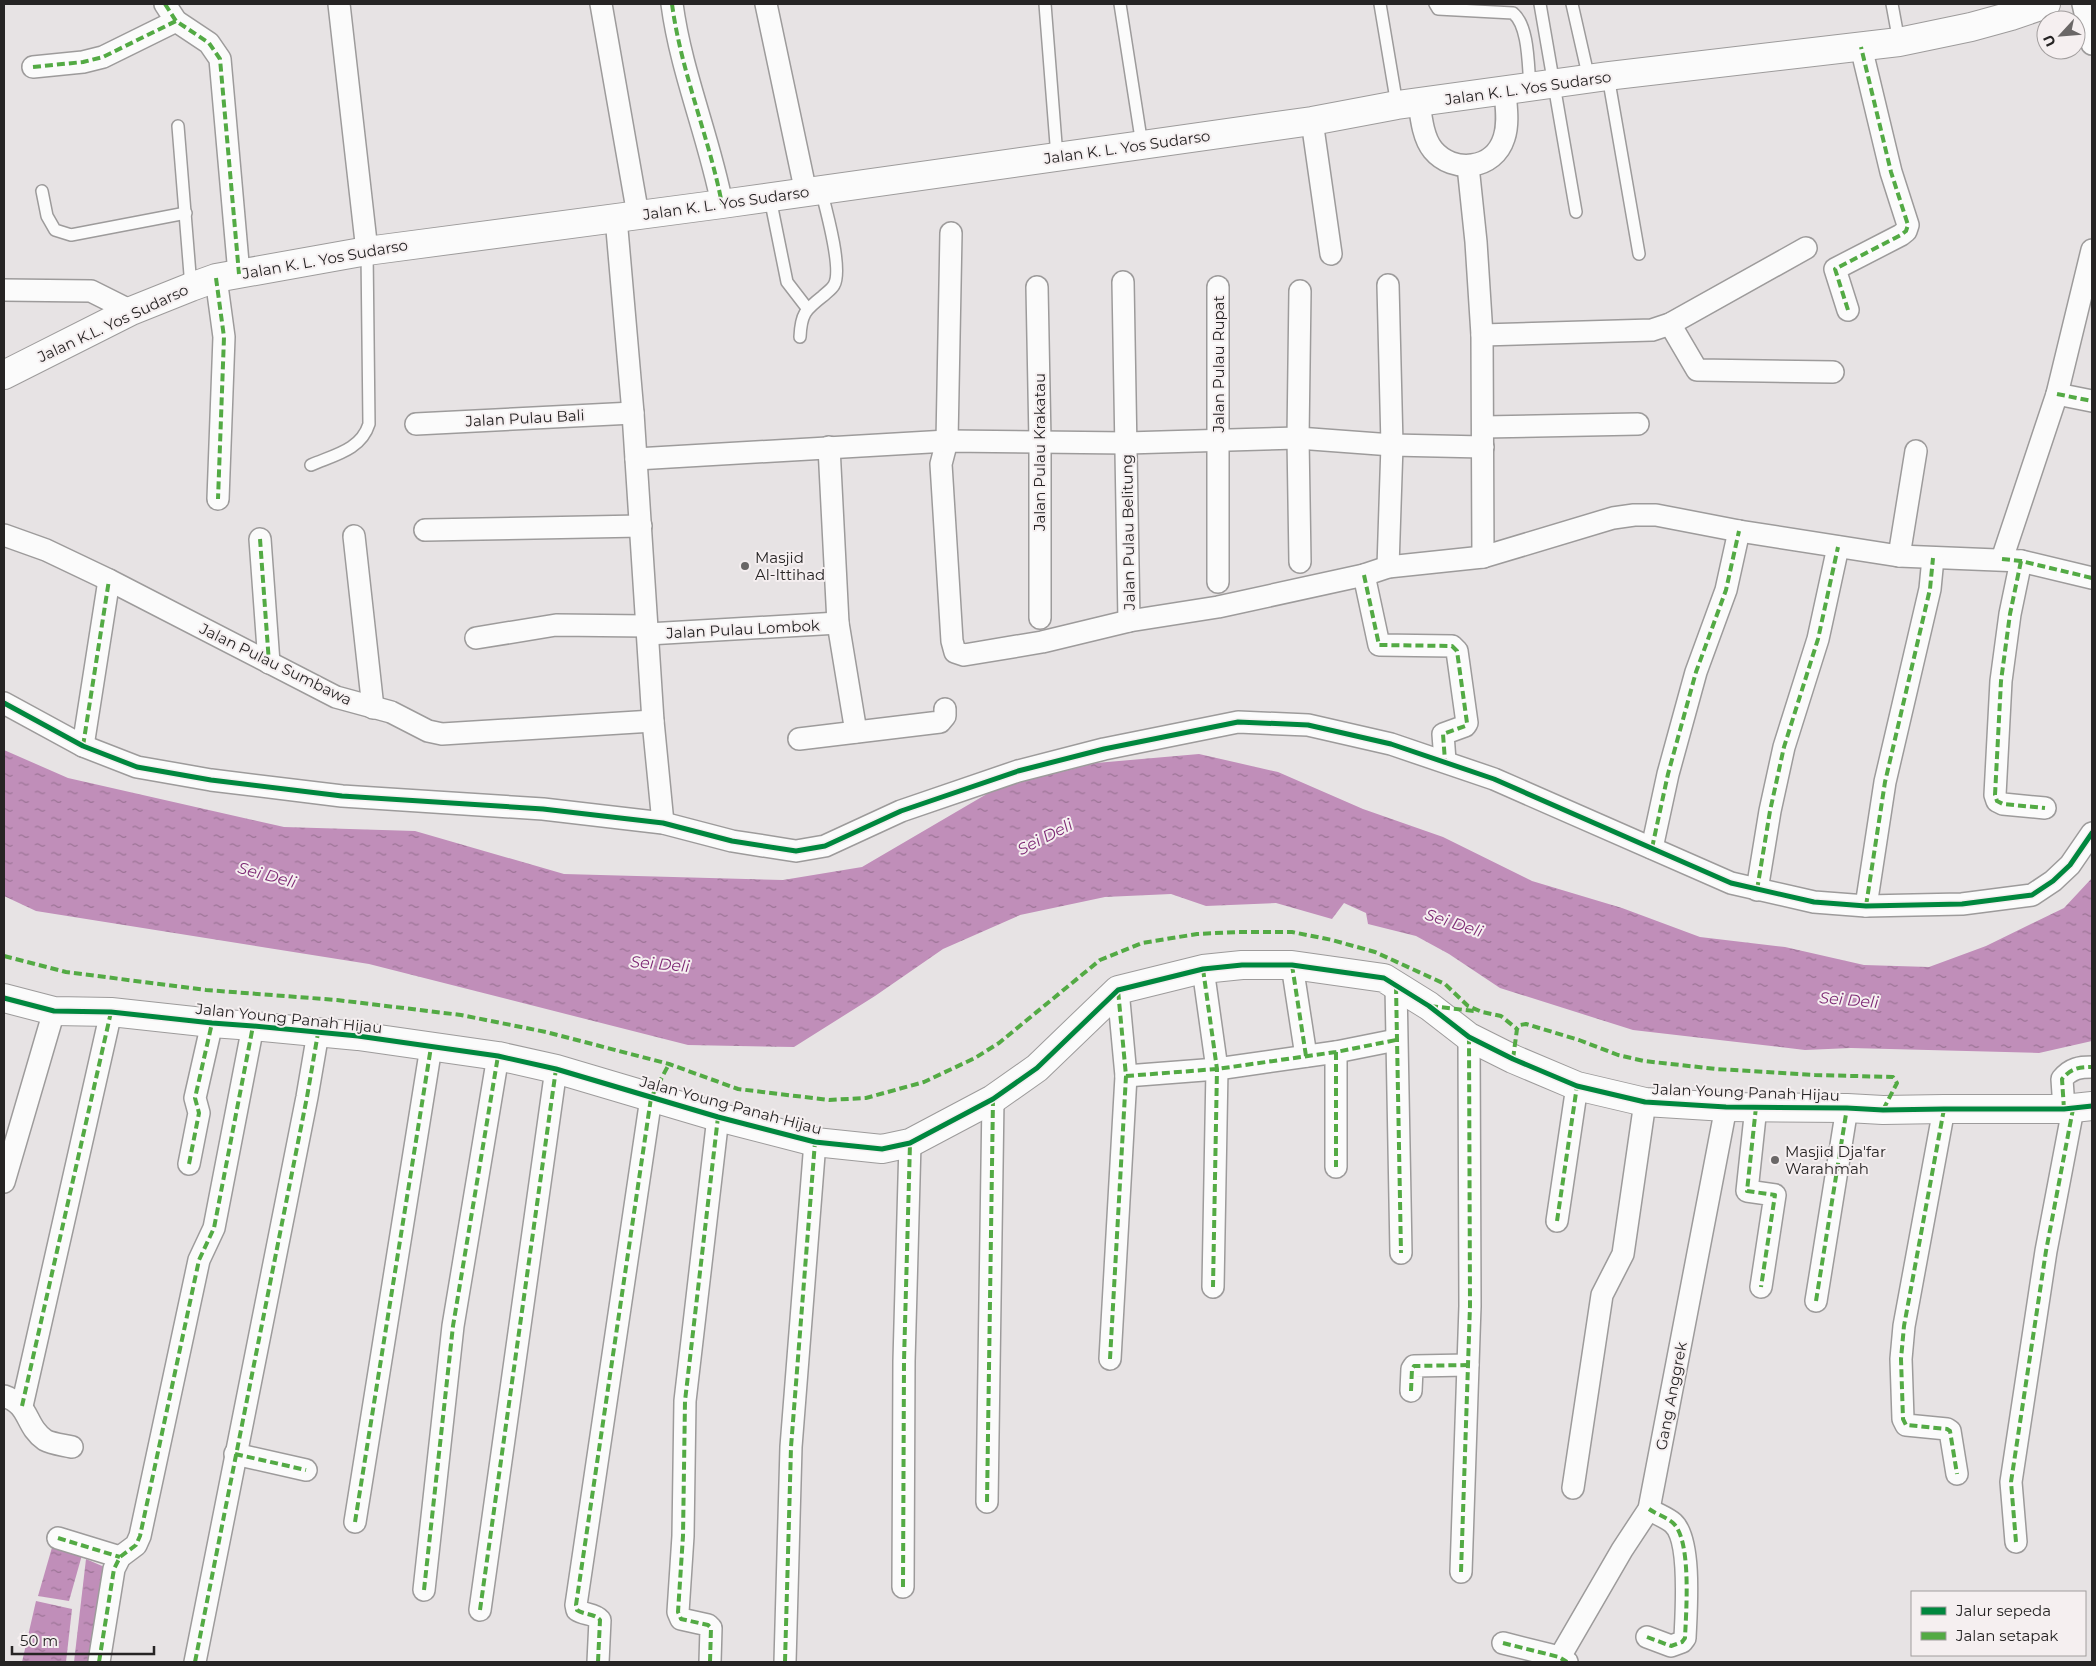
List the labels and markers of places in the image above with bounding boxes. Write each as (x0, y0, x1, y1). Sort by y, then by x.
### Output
place label: Masjid Al-Ittihad (755, 548, 825, 584)
marker: Masjid Al-Ittihad (739, 560, 751, 572)
place label: Masjid Dja'far Warahmah (1785, 1142, 1886, 1178)
marker: Masjid Dja'far Warahmah (1769, 1154, 1781, 1166)

